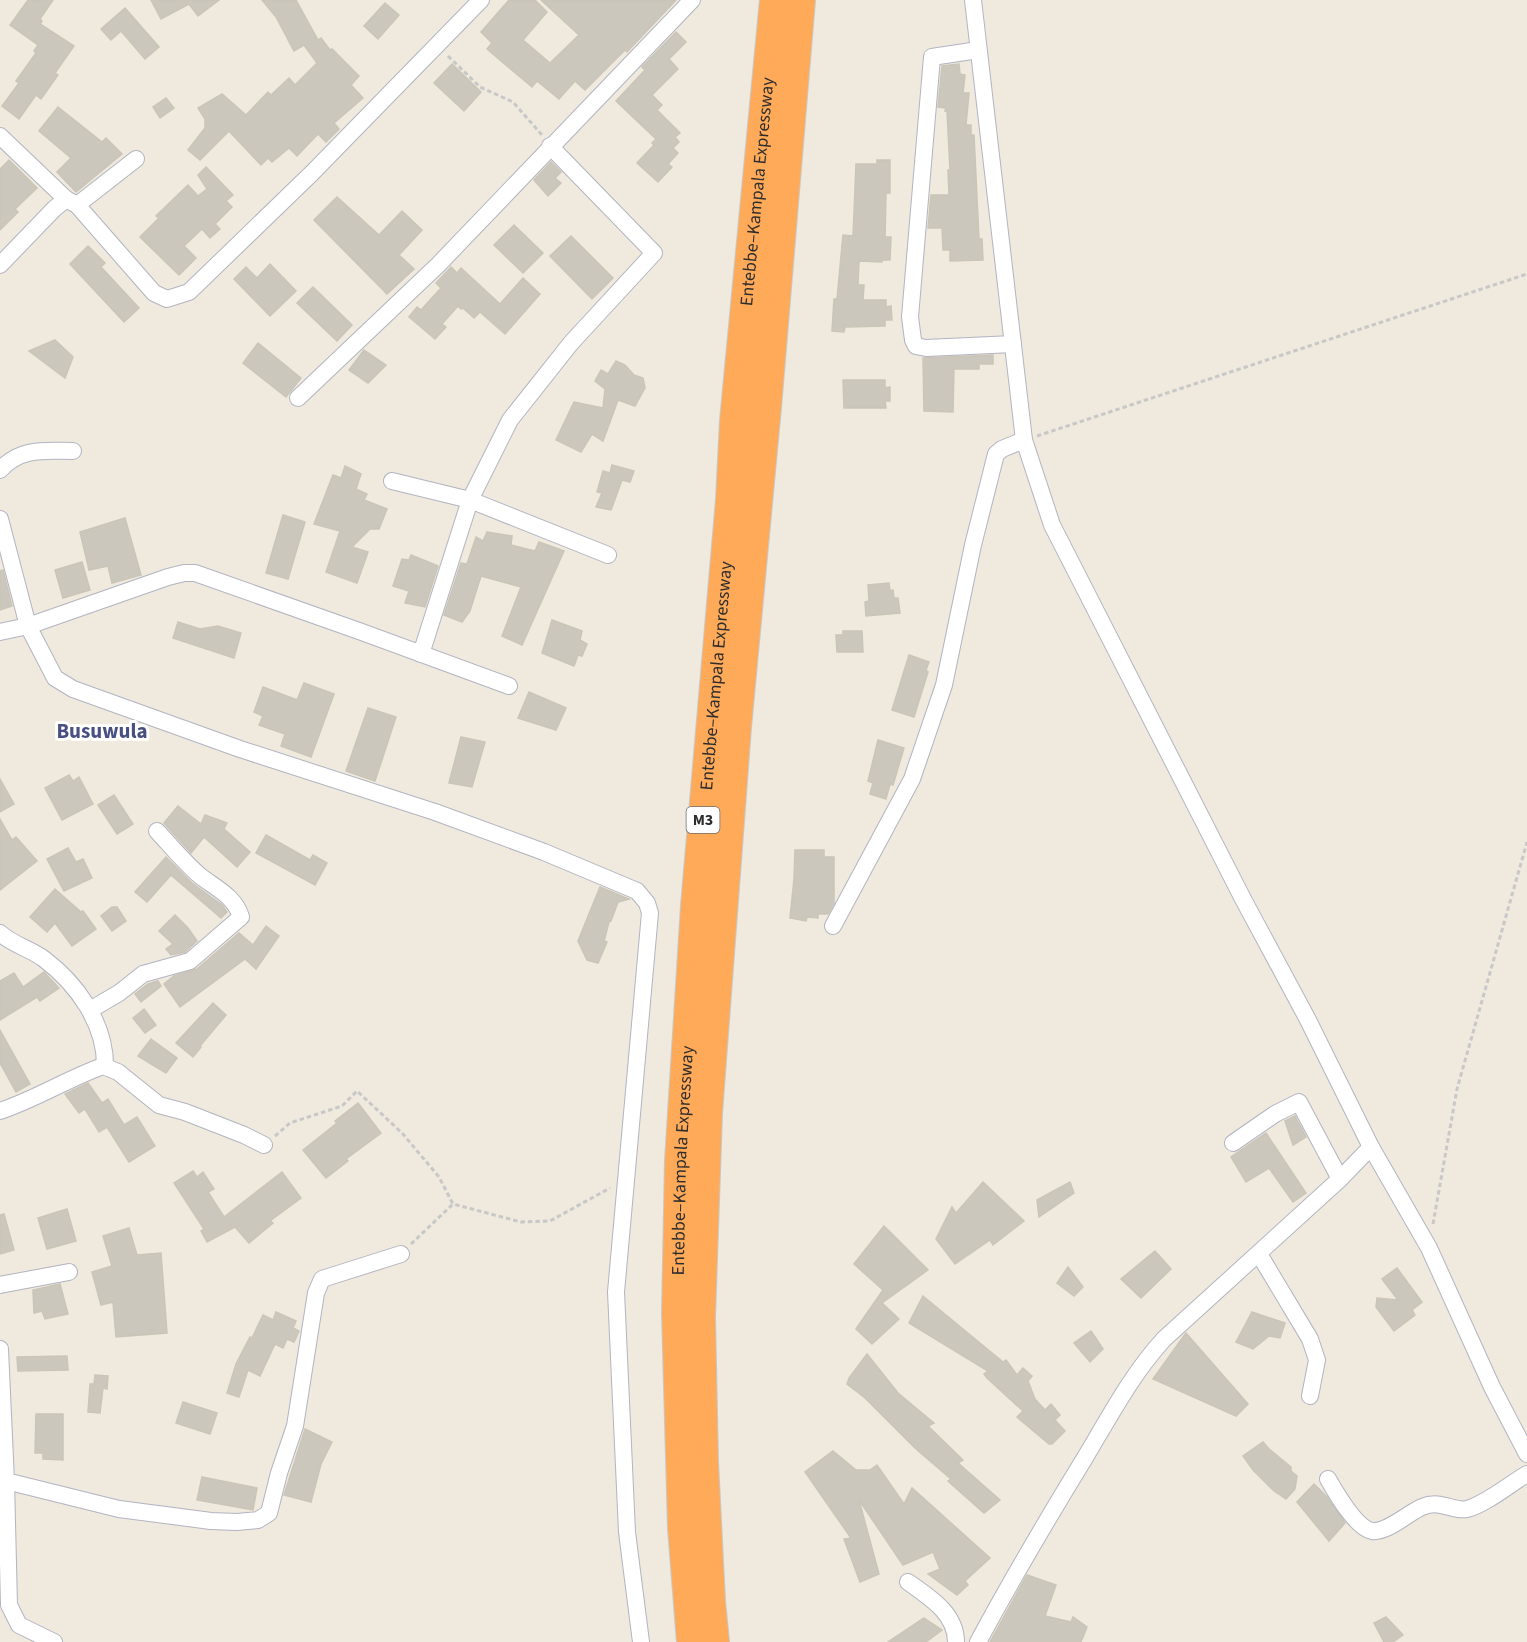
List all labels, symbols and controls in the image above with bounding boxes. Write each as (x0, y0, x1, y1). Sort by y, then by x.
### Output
street label: Entebbe–Kampala Expressway (733, 75, 780, 307)
street label: Entebbe–Kampala Expressway (694, 560, 738, 791)
district label: Busuwula (56, 716, 148, 746)
road number: M3 (686, 807, 720, 833)
street label: Entebbe–Kampala Expressway (665, 1044, 700, 1276)

